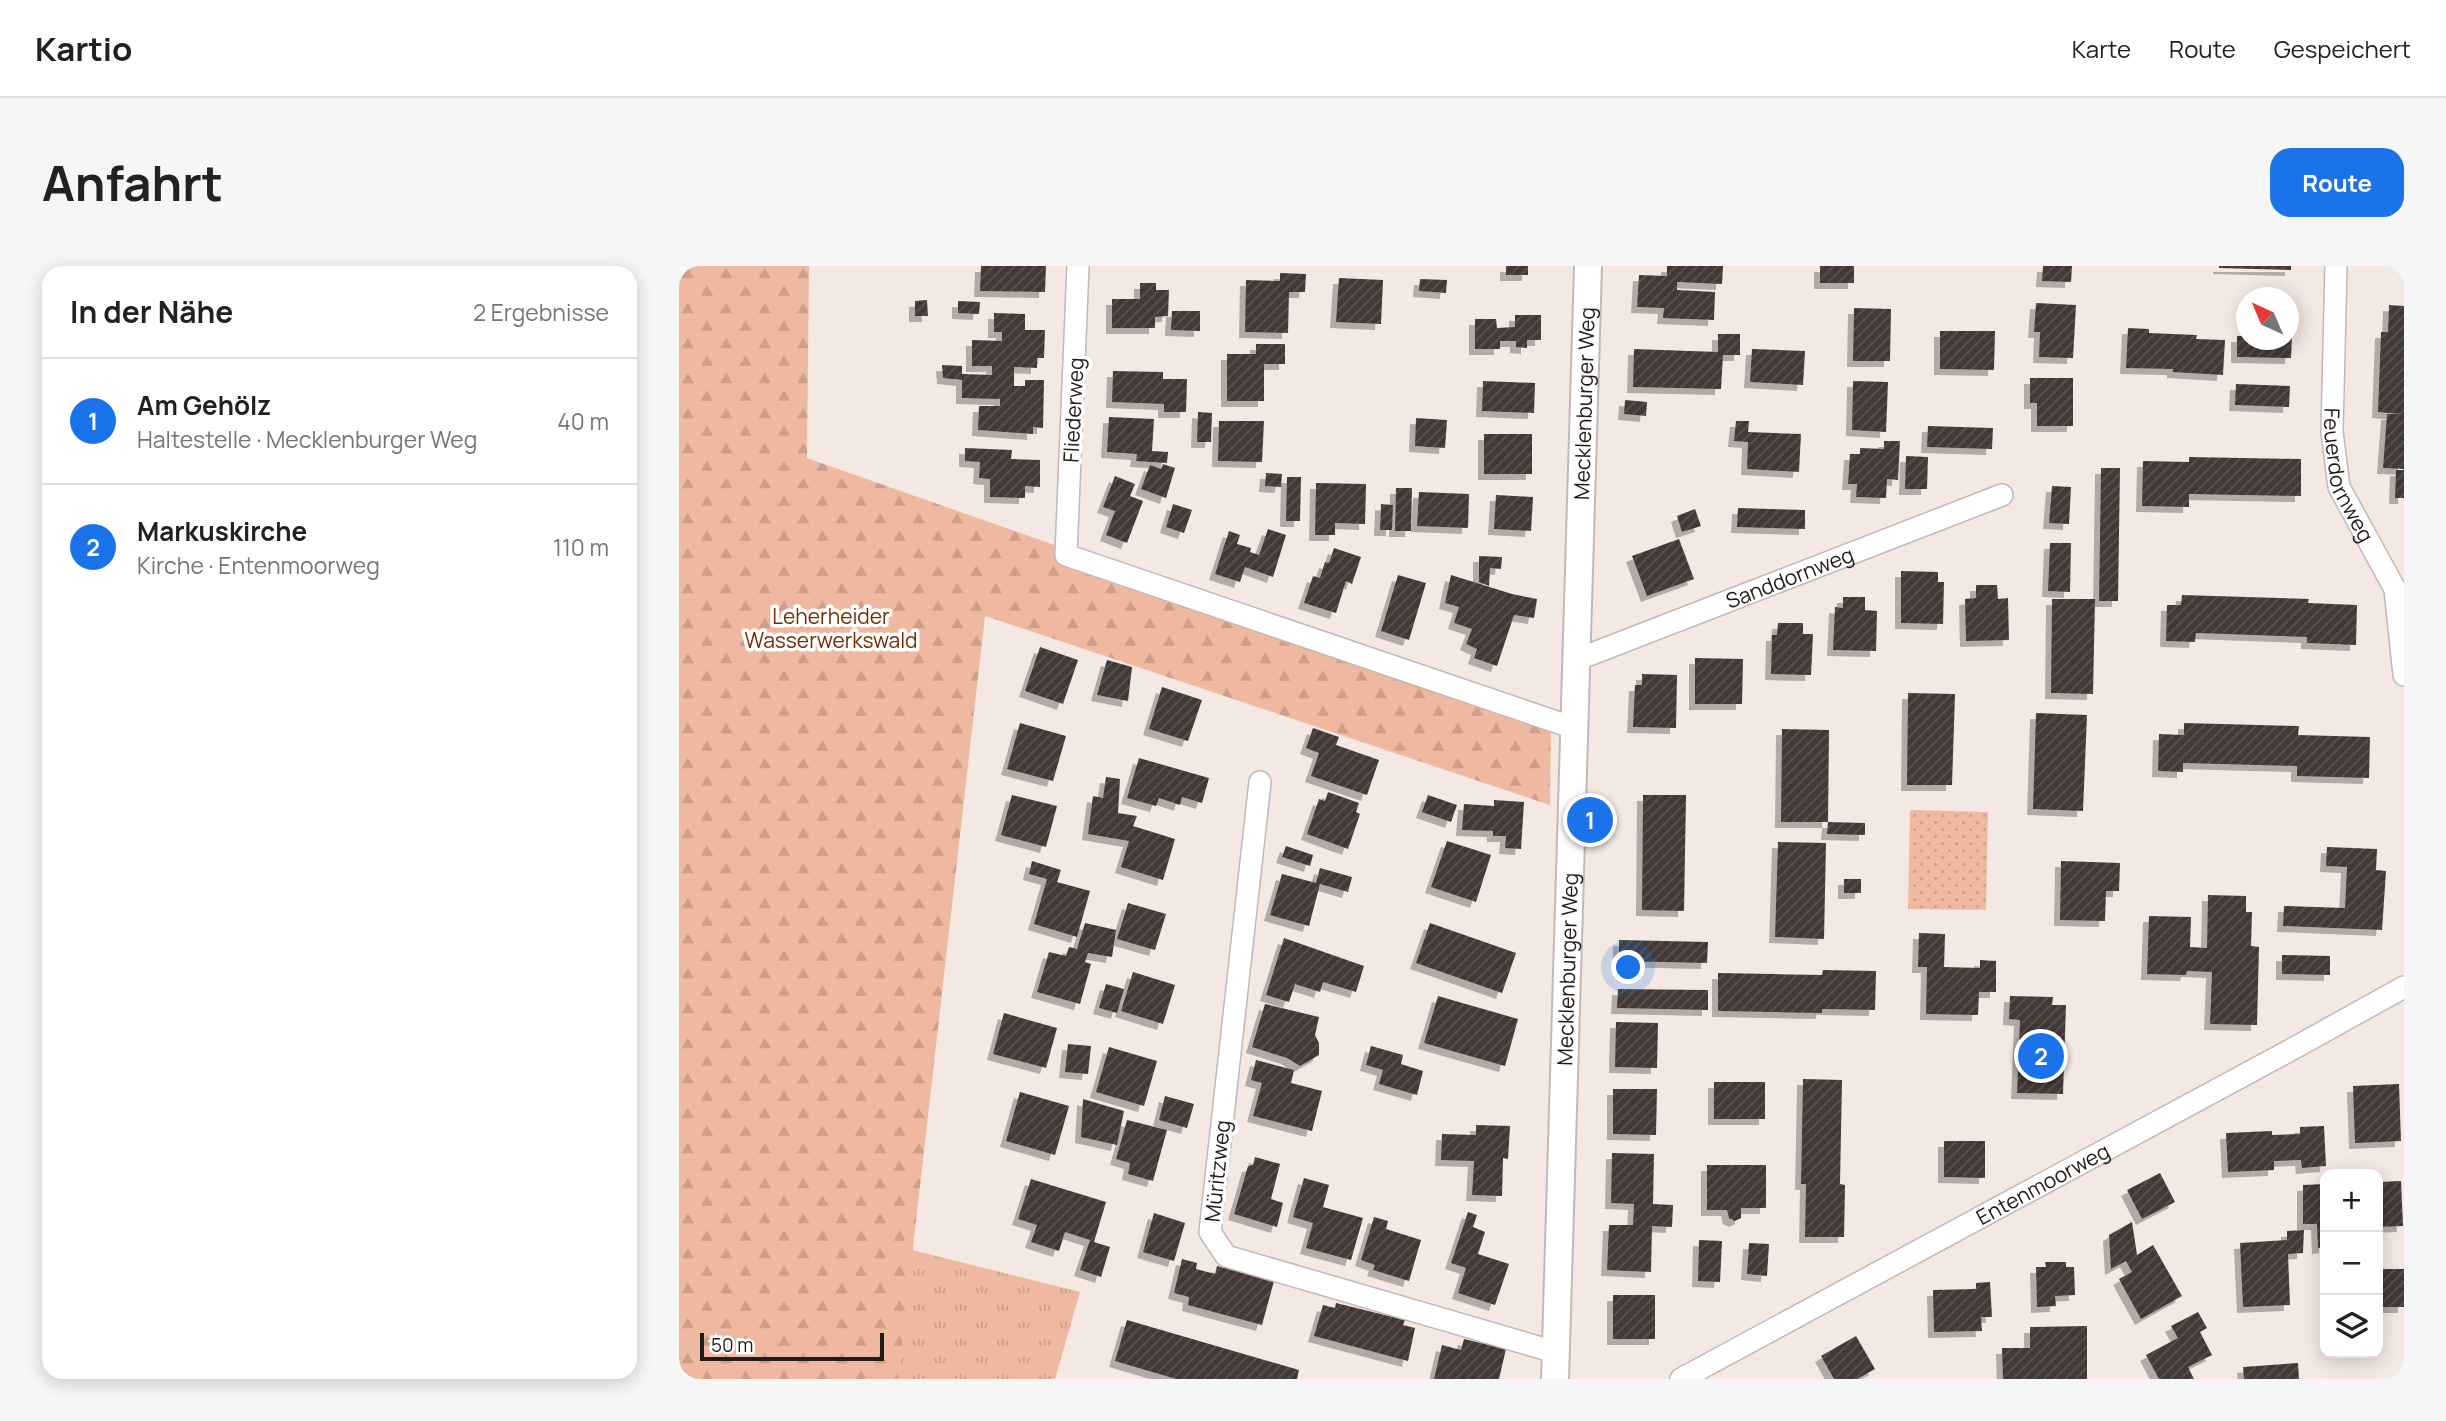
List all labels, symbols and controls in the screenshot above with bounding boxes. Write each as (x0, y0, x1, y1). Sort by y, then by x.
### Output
text: Kartio (35, 26, 132, 71)
text: Karte (2072, 32, 2131, 65)
text: Route (2169, 32, 2236, 65)
text: Gespeichert (2274, 32, 2411, 65)
button: Route (2270, 148, 2404, 217)
text: Anfahrt (42, 149, 223, 216)
north arrow (2236, 287, 2299, 350)
text: In der Nähe (70, 291, 233, 332)
text: 2 Ergebnisse (473, 296, 609, 328)
street label: Mecklenburger Weg (1567, 307, 1601, 500)
street label: Fliederweg (1056, 357, 1090, 463)
text: Am Gehölz (137, 387, 271, 423)
text: 1 (88, 405, 98, 437)
text: 40 m (557, 405, 609, 437)
street label: Feuerdornweg (2318, 408, 2380, 547)
text: Haltestelle · Mecklenburger Weg (137, 423, 477, 455)
text: Markuskirche (137, 513, 307, 549)
text: 2 (86, 531, 100, 563)
text: 110 m (553, 531, 609, 563)
street label: Sanddornweg (1722, 540, 1857, 615)
text: Kirche · Entenmoorweg (137, 549, 380, 581)
park label: Leherheider Wasserwerkswald (744, 602, 918, 654)
pin: 1 (1567, 794, 1613, 846)
street label: Mecklenburger Weg (1550, 872, 1584, 1066)
your location (1611, 950, 1645, 984)
pin: 2 (2018, 1030, 2064, 1082)
street label: Müritzweg (1198, 1119, 1236, 1223)
street label: Entenmoorweg (1971, 1136, 2114, 1231)
map controls (2320, 1169, 2383, 1358)
button: + (2320, 1169, 2383, 1232)
button: − (2320, 1232, 2383, 1295)
button: layers (2320, 1295, 2383, 1358)
scale bar (700, 1330, 884, 1362)
text: 50 m (711, 1332, 753, 1358)

